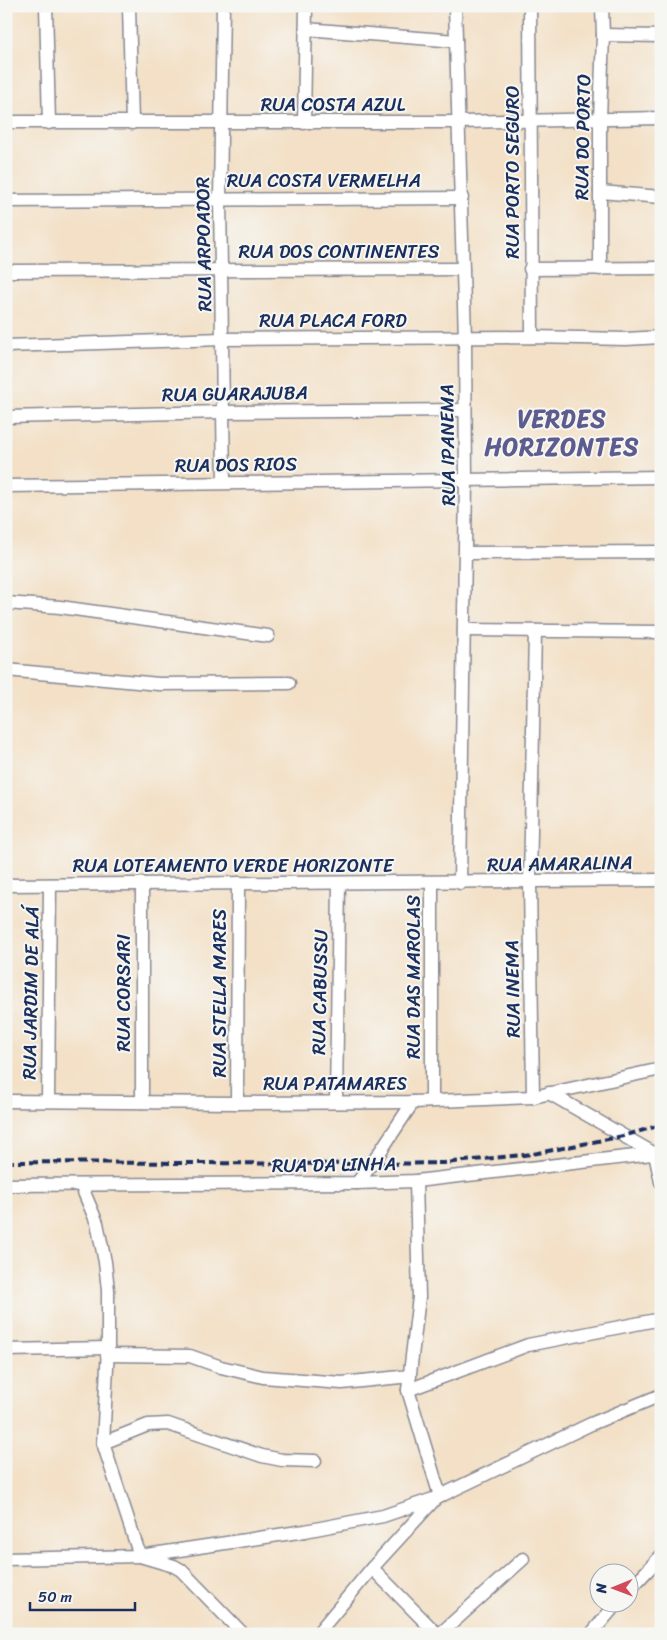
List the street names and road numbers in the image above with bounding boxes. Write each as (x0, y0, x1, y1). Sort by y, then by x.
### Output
street label: RUA DO PORTO (565, 74, 600, 200)
street label: RUA PORTO SEGURO (496, 85, 529, 259)
street label: RUA COSTA AZUL (261, 88, 406, 121)
street label: RUA COSTA VERMELHA (227, 164, 421, 197)
street label: RUA ARPOADOR (186, 176, 221, 312)
street label: RUA DOS CONTINENTES (239, 235, 440, 268)
street label: RUA PLACA FORD (259, 304, 407, 337)
street label: RUA GUARAJUBA (162, 376, 308, 411)
street label: RUA IPANEMA (430, 384, 465, 506)
street label: RUA DOS RIOS (174, 447, 298, 482)
street label: RUA AMARALINA (487, 846, 633, 881)
street label: RUA LOTEAMENTO VERDE HORIZONTE (73, 849, 395, 882)
street label: RUA DAS MAROLAS (397, 895, 430, 1059)
street label: RUA JARDIM DE ALÁ (12, 903, 49, 1080)
street label: RUA STELLA MARES (203, 908, 236, 1078)
street label: RUA CABUSSU (302, 928, 337, 1055)
street label: RUA CORSARI (107, 934, 140, 1052)
street label: RUA INEMA (495, 940, 530, 1038)
street label: RUA PATAMARES (263, 1067, 407, 1100)
street label: RUA DA LINHA (272, 1147, 396, 1182)

